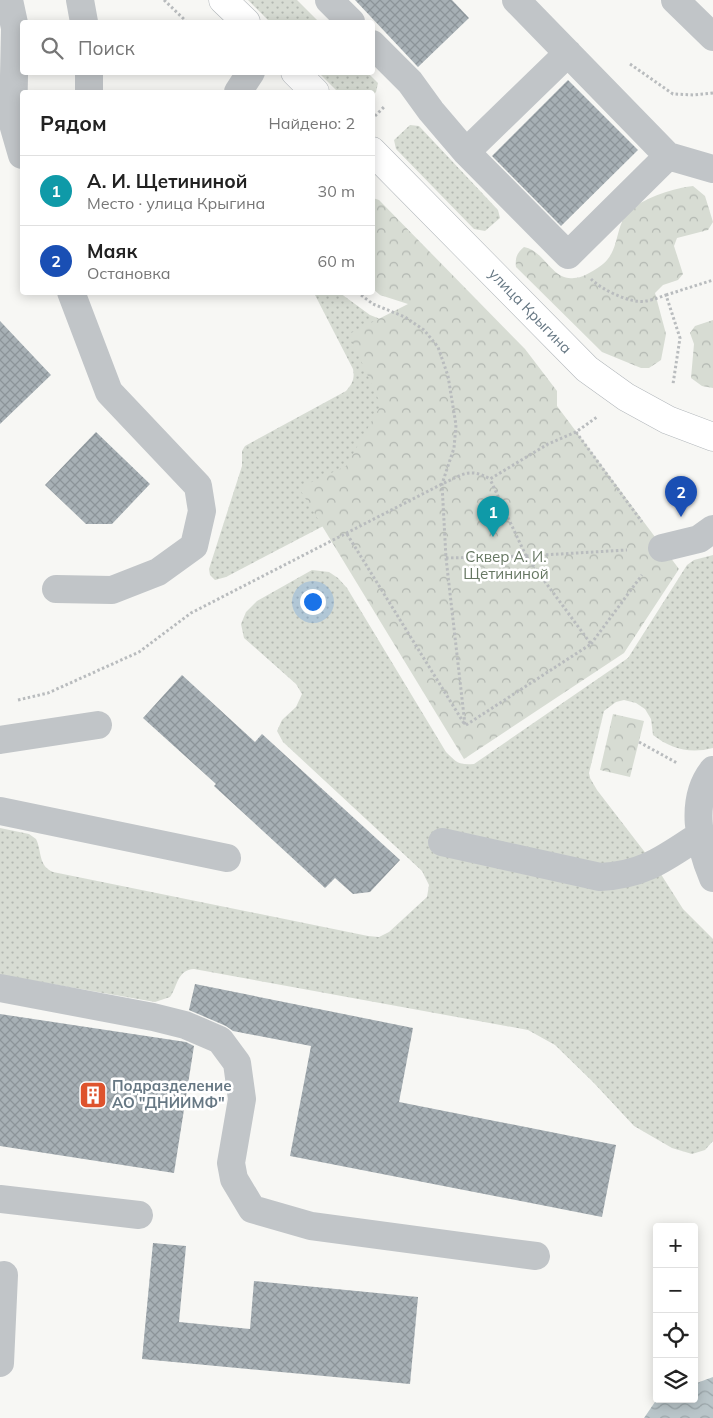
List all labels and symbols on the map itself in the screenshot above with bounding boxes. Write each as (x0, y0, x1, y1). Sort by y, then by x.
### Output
street label: улица Крыгина (485, 264, 576, 357)
pin: 2 (665, 476, 697, 517)
pin: 1 (477, 496, 509, 537)
park label: Сквер А. И. Щетининой (463, 547, 549, 583)
your location (300, 589, 326, 615)
place label: Подразделение АО "ДНИИМФ" (112, 1076, 232, 1112)
building icon: Подразделение АО "ДНИИМФ" (78, 1080, 108, 1110)

